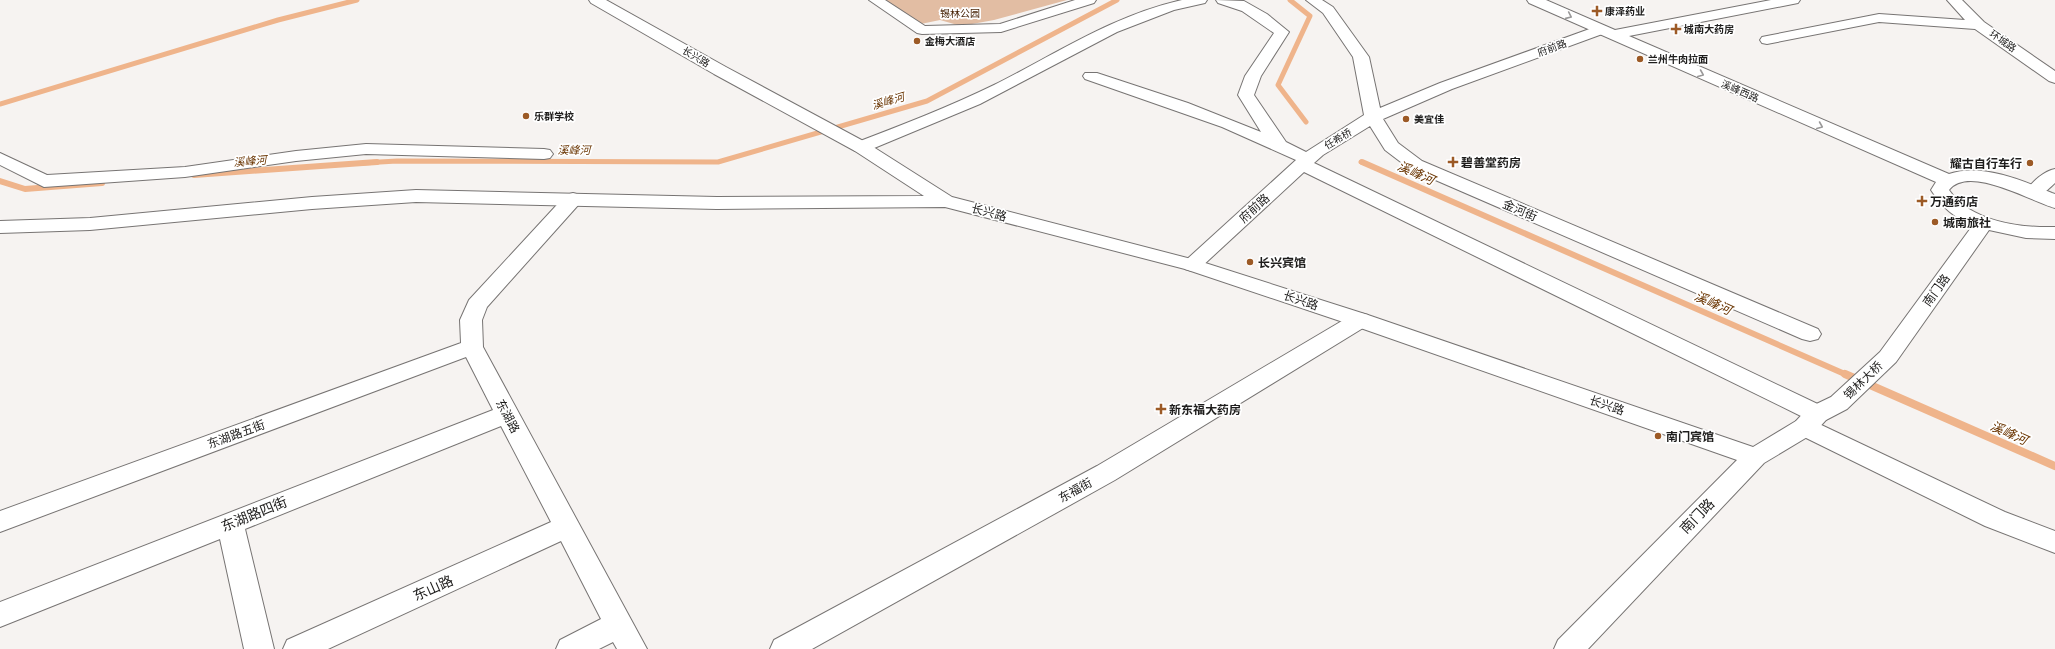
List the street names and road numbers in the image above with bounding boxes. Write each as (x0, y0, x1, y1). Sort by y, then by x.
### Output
street label: 环城路 (1987, 27, 2019, 55)
street label: 府前路 (1536, 37, 1568, 59)
street label: 长兴路 (680, 44, 712, 70)
street label: 溪峰西路 (1719, 77, 1761, 105)
street label: 任希桥 (1322, 126, 1354, 152)
street label: 府前路 (1236, 190, 1272, 226)
street label: 金河街 (1500, 196, 1540, 224)
street label: 长兴路 (970, 200, 1008, 224)
street label: 南门路 (1919, 271, 1953, 309)
street label: 长兴路 (1282, 287, 1320, 313)
street label: 锡林大桥 (1841, 358, 1885, 402)
street label: 长兴路 (1588, 392, 1626, 418)
street label: 东湖路 (493, 397, 523, 435)
street label: 东湖路五街 (205, 417, 267, 451)
street label: 东福街 (1056, 475, 1094, 505)
street label: 东湖路四街 (218, 493, 290, 535)
street label: 南门路 (1676, 495, 1718, 537)
street label: 东山路 (410, 571, 456, 605)

